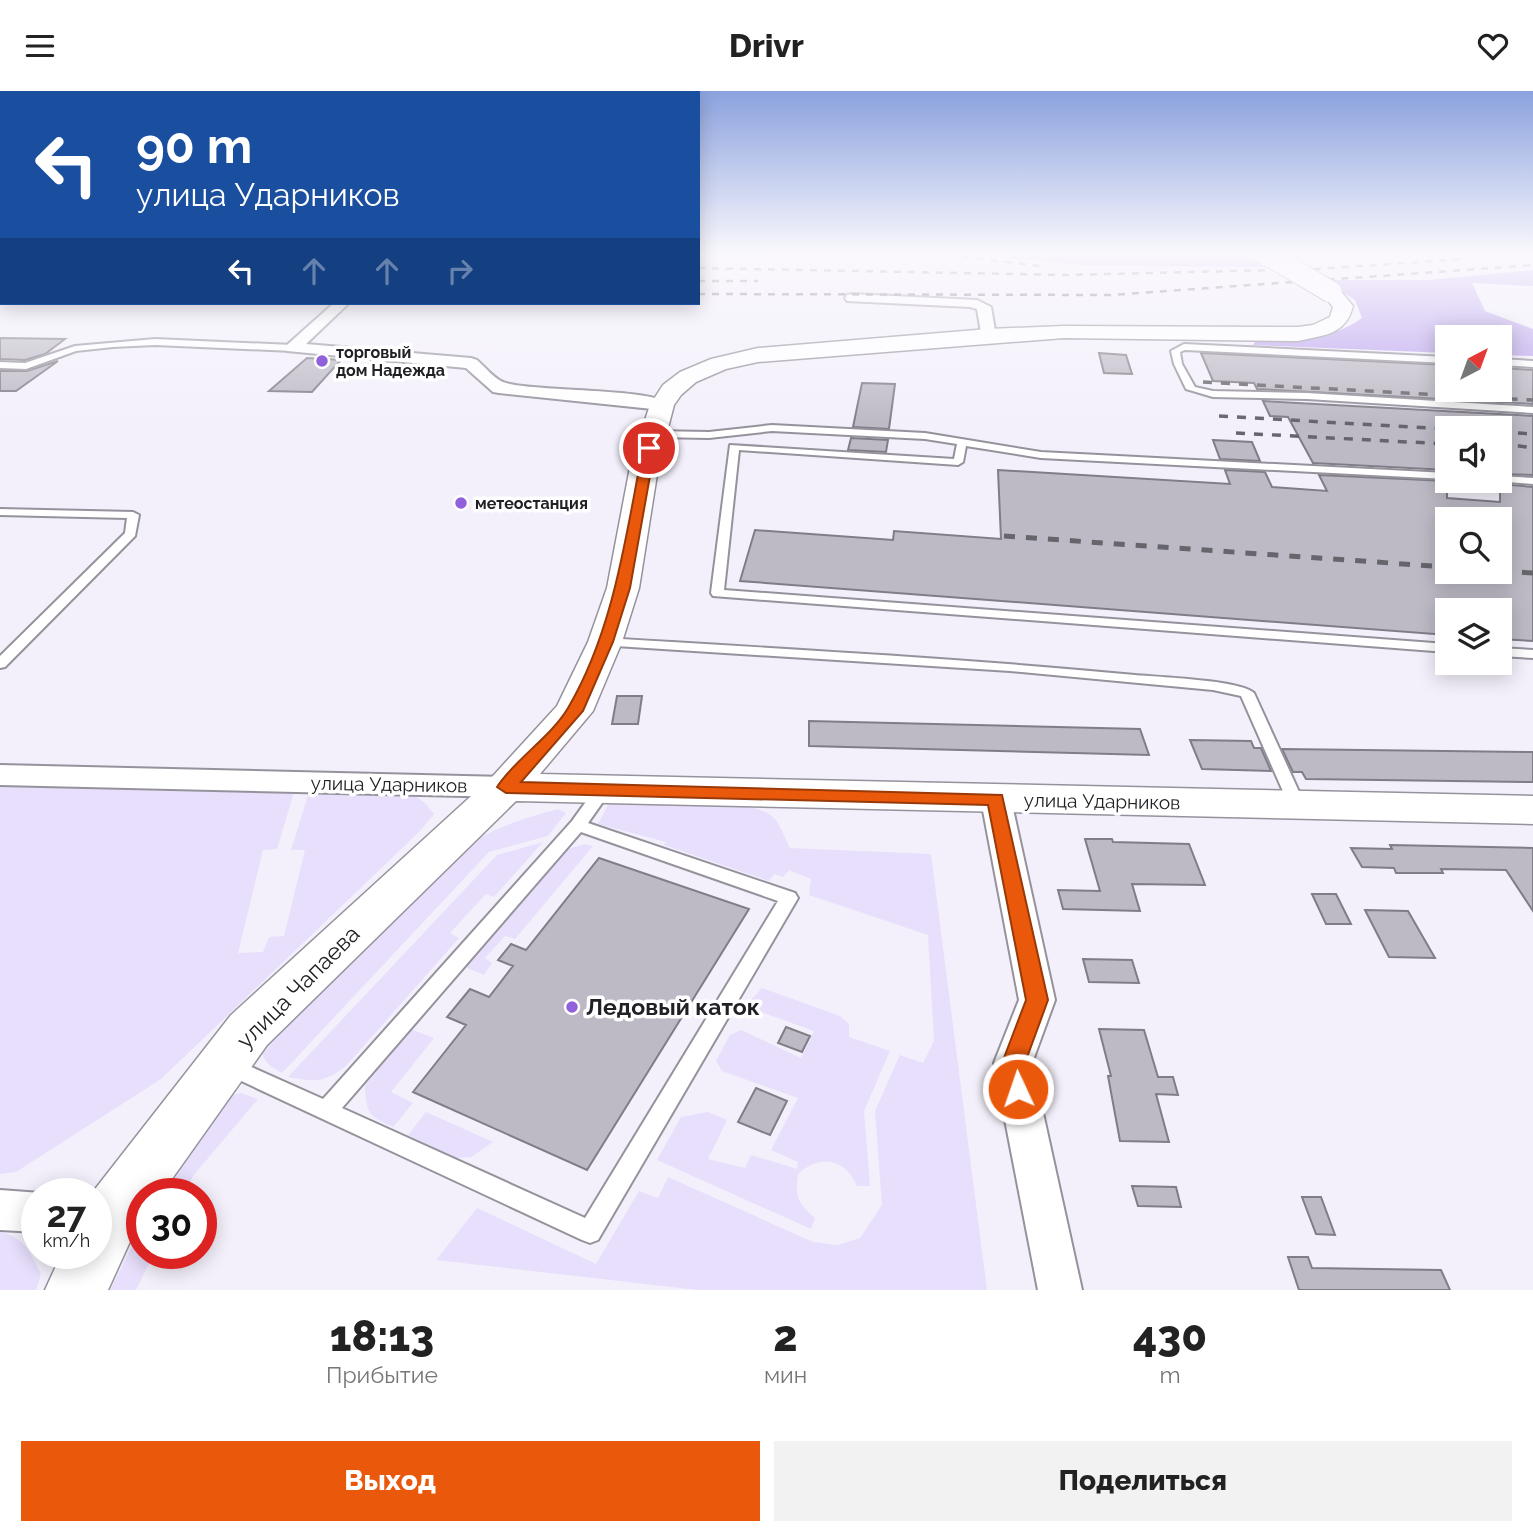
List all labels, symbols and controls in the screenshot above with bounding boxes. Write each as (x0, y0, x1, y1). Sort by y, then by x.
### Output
icon: menu (21, 27, 59, 65)
text: Drivr (729, 27, 804, 64)
icon: heart (1474, 27, 1512, 65)
text: 90 m (136, 117, 252, 174)
icon: left (21, 119, 112, 210)
text: улица Ударников (136, 176, 400, 213)
icon: left (222, 252, 260, 290)
icon: ahead (295, 252, 333, 290)
icon: ahead (368, 252, 406, 290)
icon: right (441, 252, 479, 290)
north arrow (1435, 325, 1512, 403)
map controls (1435, 325, 1512, 675)
place label: торговый дом Надежда (336, 343, 445, 380)
marker: торговый дом Надежда (314, 353, 330, 369)
button: sound (1435, 416, 1512, 493)
pin (619, 418, 679, 478)
icon: arrive (630, 429, 668, 467)
place label: метеостанция (475, 494, 588, 513)
marker: метеостанция (453, 495, 469, 511)
button: search (1435, 507, 1512, 584)
button: layers (1435, 598, 1512, 675)
street label: улица Ударников (311, 772, 467, 796)
street label: улица Ударников (1024, 789, 1180, 813)
street label: улица Чапаева (231, 920, 365, 1054)
place label: Ледовый каток (586, 993, 760, 1020)
marker: Ледовый каток (564, 999, 580, 1015)
position arrow (981, 1052, 1055, 1126)
speed limit sign: 30 (126, 1178, 217, 1269)
text: 27 (47, 1194, 86, 1235)
text: km/h (43, 1230, 90, 1251)
text: 18:13 (330, 1312, 434, 1361)
text: 2 (773, 1312, 798, 1361)
text: 430 (1133, 1312, 1207, 1361)
text: Прибытие (326, 1361, 438, 1388)
text: мин (764, 1361, 807, 1388)
text: m (1159, 1361, 1181, 1388)
button: Выход (21, 1441, 760, 1521)
button: Поделиться (774, 1441, 1512, 1521)

